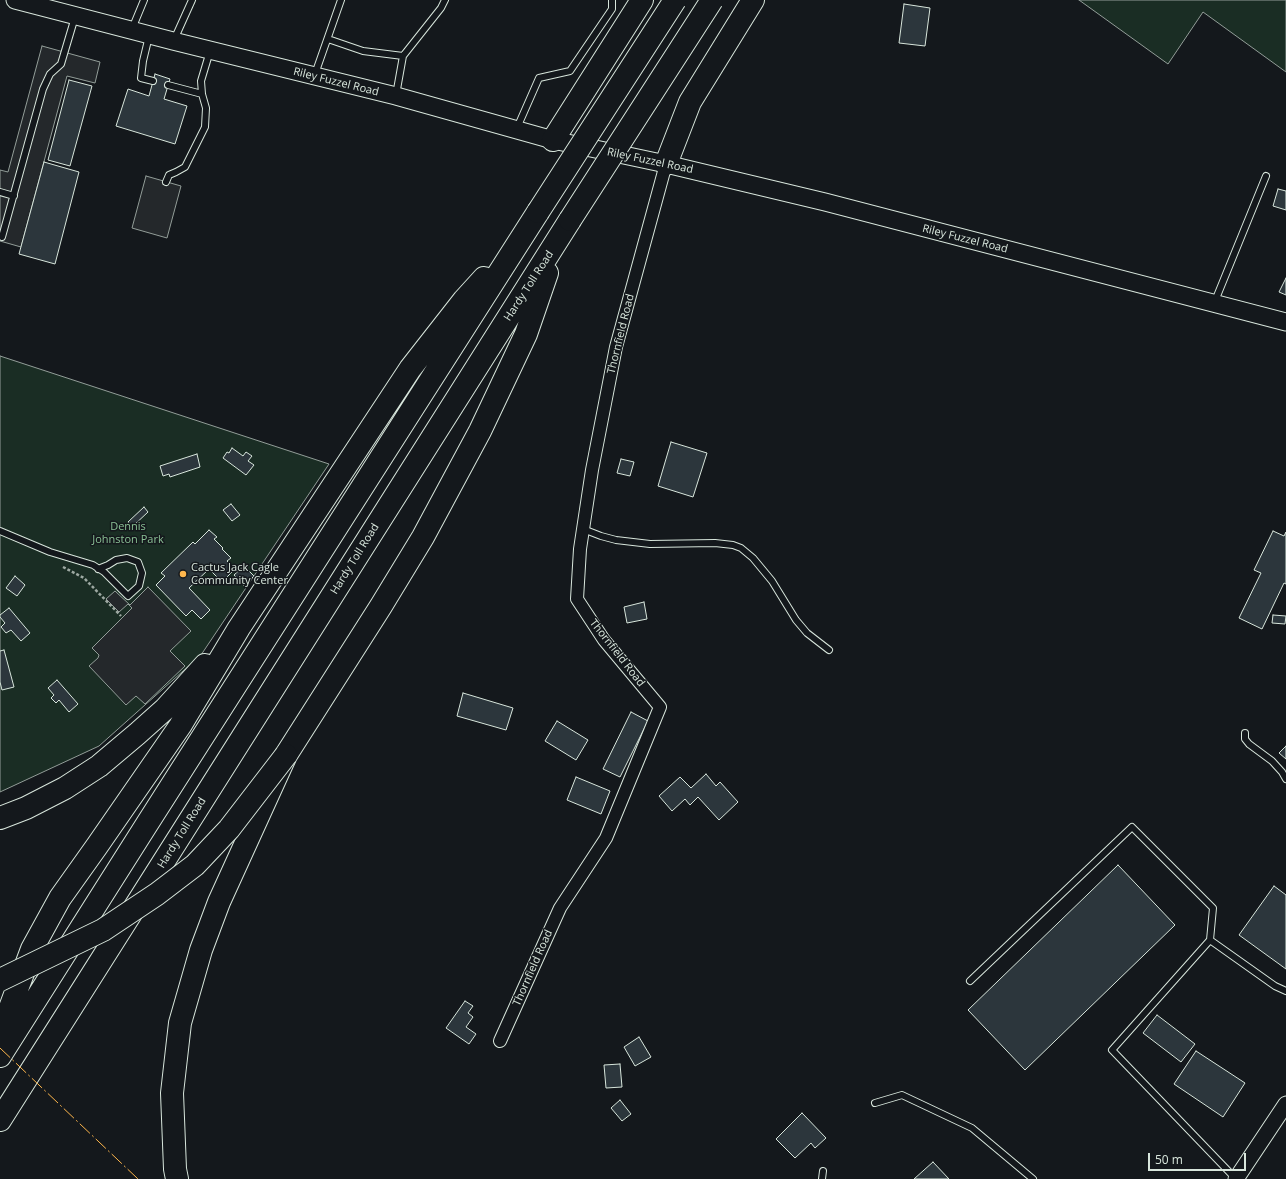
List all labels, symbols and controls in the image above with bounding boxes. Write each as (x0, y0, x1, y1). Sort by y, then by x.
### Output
street label: Riley Fuzzel Road (292, 65, 380, 99)
street label: Riley Fuzzel Road (606, 145, 694, 177)
street label: Riley Fuzzel Road (921, 222, 1009, 256)
street label: Hardy Toll Road (501, 248, 557, 324)
street label: Thornfield Road (605, 293, 637, 375)
park label: Dennis Johnston Park (92, 520, 164, 546)
street label: Hardy Toll Road (328, 521, 382, 597)
place label: Cactus Jack Cagle Community Center (191, 561, 288, 587)
marker: Cactus Jack Cagle Community Center (178, 569, 188, 579)
street label: Thornfield Road (587, 617, 647, 689)
street label: Hardy Toll Road (155, 795, 209, 871)
street label: Thornfield Road (510, 928, 556, 1008)
scale bar (1150, 1145, 1248, 1171)
text: 50 m (1155, 1151, 1183, 1168)

